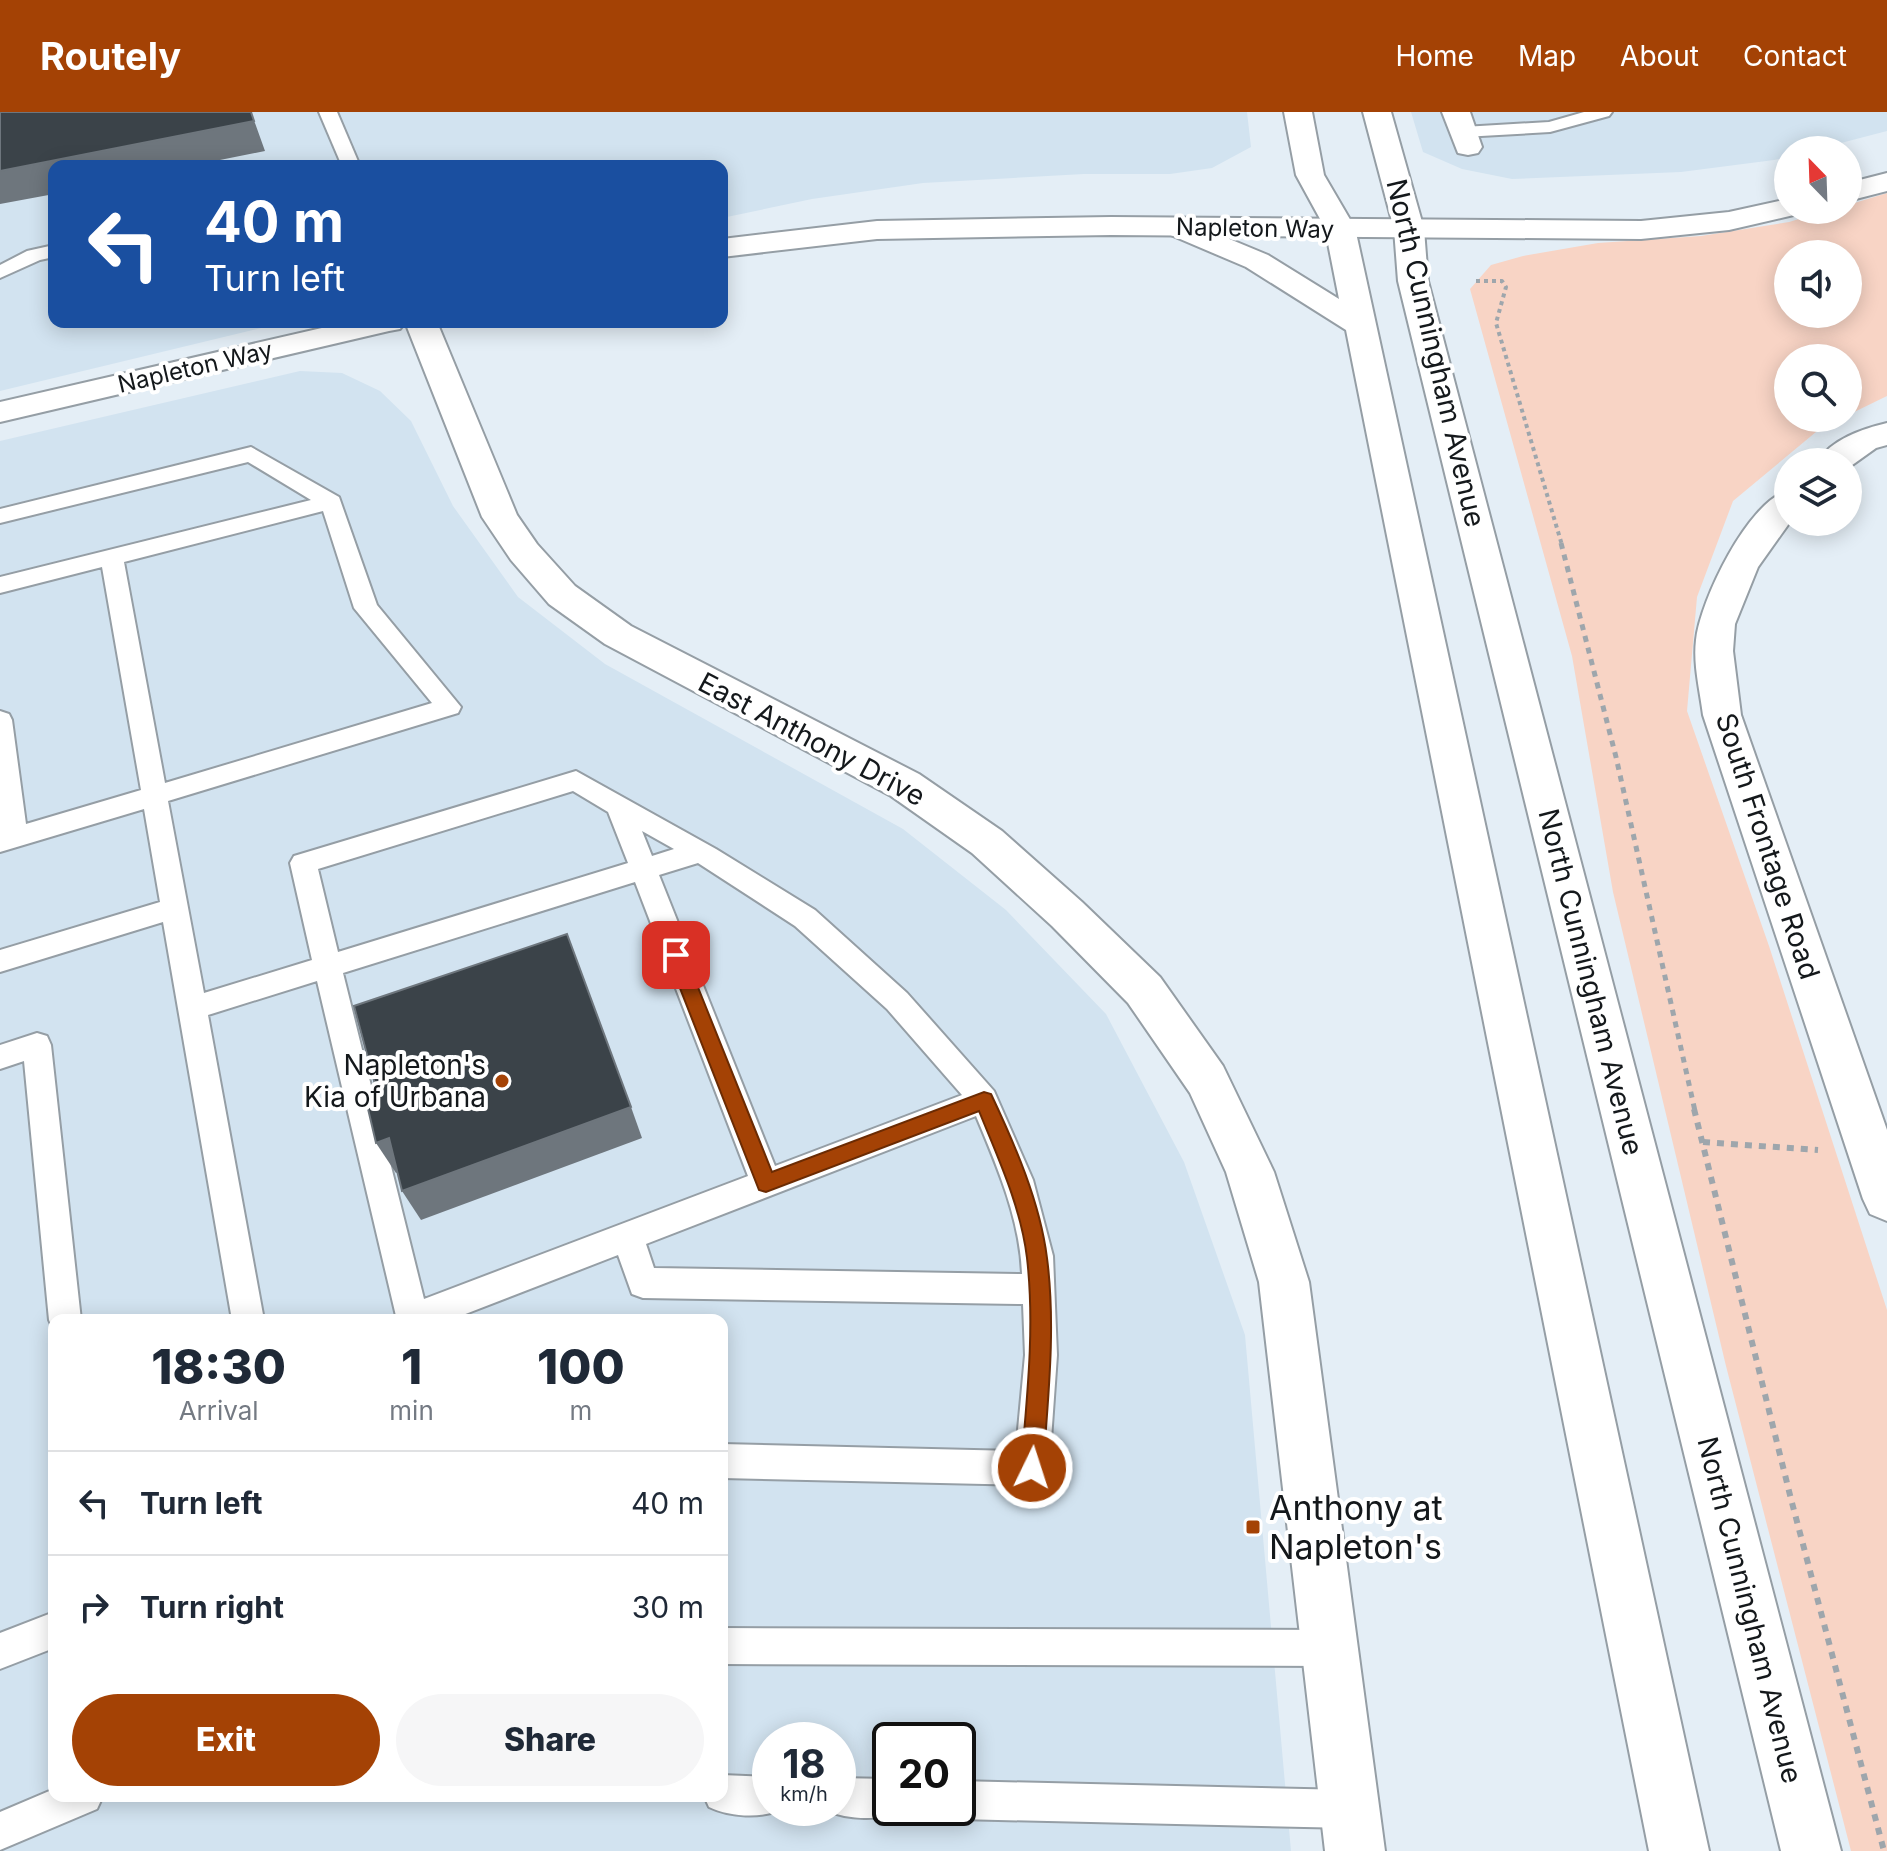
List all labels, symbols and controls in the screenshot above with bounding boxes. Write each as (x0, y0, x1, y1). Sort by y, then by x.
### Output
text: Routely (40, 33, 181, 79)
text: Home (1395, 39, 1474, 73)
text: Map (1518, 39, 1576, 73)
text: About (1620, 39, 1699, 73)
text: Contact (1743, 39, 1847, 73)
north arrow (1774, 136, 1862, 224)
map controls (1774, 136, 1862, 536)
street label: North Cunningham Avenue (1379, 176, 1493, 530)
text: 40 m (204, 188, 344, 256)
icon: left (72, 192, 176, 296)
street label: Napleton Way (1176, 212, 1334, 244)
button: sound (1774, 240, 1862, 328)
text: Turn left (204, 256, 345, 300)
street label: Napleton Way (115, 335, 275, 399)
button: search (1774, 344, 1862, 432)
button: layers (1774, 448, 1862, 536)
street label: East Anthony Drive (693, 665, 931, 813)
street label: South Frontage Road (1709, 709, 1827, 983)
street label: North Cunningham Avenue (1531, 805, 1651, 1159)
pin (642, 921, 710, 989)
icon: arrive (654, 933, 698, 977)
place label: Napleton's Kia of Urbana (304, 1048, 486, 1114)
marker: Napleton's Kia of Urbana (493, 1072, 511, 1090)
text: 18:30 (151, 1337, 286, 1396)
text: 1 (401, 1337, 422, 1396)
text: 100 (537, 1337, 625, 1396)
text: Arrival (179, 1395, 259, 1426)
text: min (389, 1395, 434, 1426)
text: m (569, 1395, 592, 1426)
position arrow (990, 1426, 1074, 1510)
street label: North Cunningham Avenue (1690, 1433, 1810, 1787)
icon: left (72, 1481, 116, 1525)
text: Turn left (140, 1485, 262, 1521)
text: 40 m (631, 1485, 704, 1521)
place label: Anthony at Napleton's (1269, 1487, 1443, 1567)
marker: Anthony at Napleton's (1244, 1518, 1262, 1536)
icon: right (72, 1585, 116, 1629)
text: Turn right (140, 1589, 284, 1625)
text: 30 m (632, 1589, 704, 1625)
button: Exit (72, 1694, 380, 1786)
button: Share (396, 1694, 704, 1786)
speed limit sign: 20 (872, 1722, 976, 1826)
text: 18 (782, 1739, 826, 1788)
text: km/h (780, 1782, 828, 1806)

